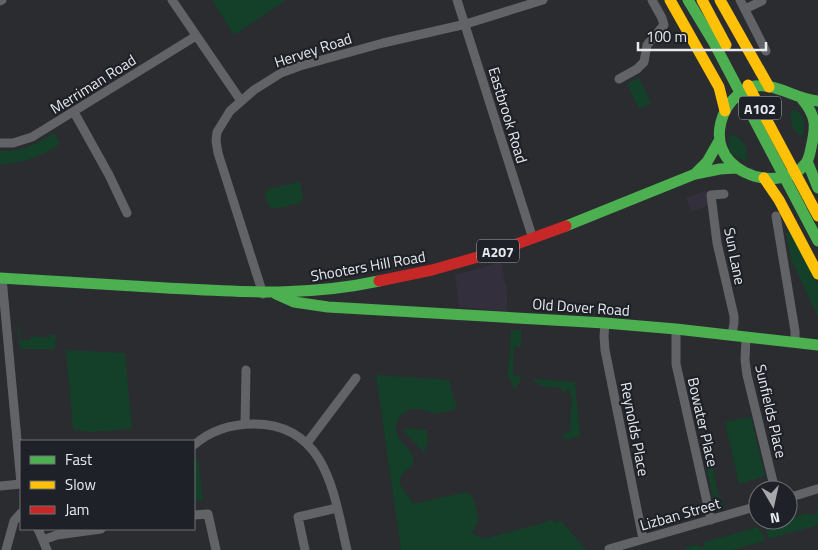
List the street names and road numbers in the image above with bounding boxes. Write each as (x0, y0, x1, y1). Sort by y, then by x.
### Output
street label: Hervey Road (271, 27, 355, 73)
street label: Merriman Road (45, 48, 141, 120)
street label: Eastbrook Road (482, 64, 534, 166)
road number: A102 (739, 96, 781, 120)
street label: Sun Lane (718, 225, 752, 287)
road number: A207 (477, 240, 519, 262)
street label: Shooters Hill Road (309, 245, 427, 287)
street label: Old Dover Road (531, 292, 631, 322)
street label: Sunfields Place (749, 362, 793, 460)
street label: Bowater Place (682, 375, 724, 469)
street label: Reynolds Place (615, 380, 655, 478)
street label: Lizban Street (637, 491, 724, 536)

